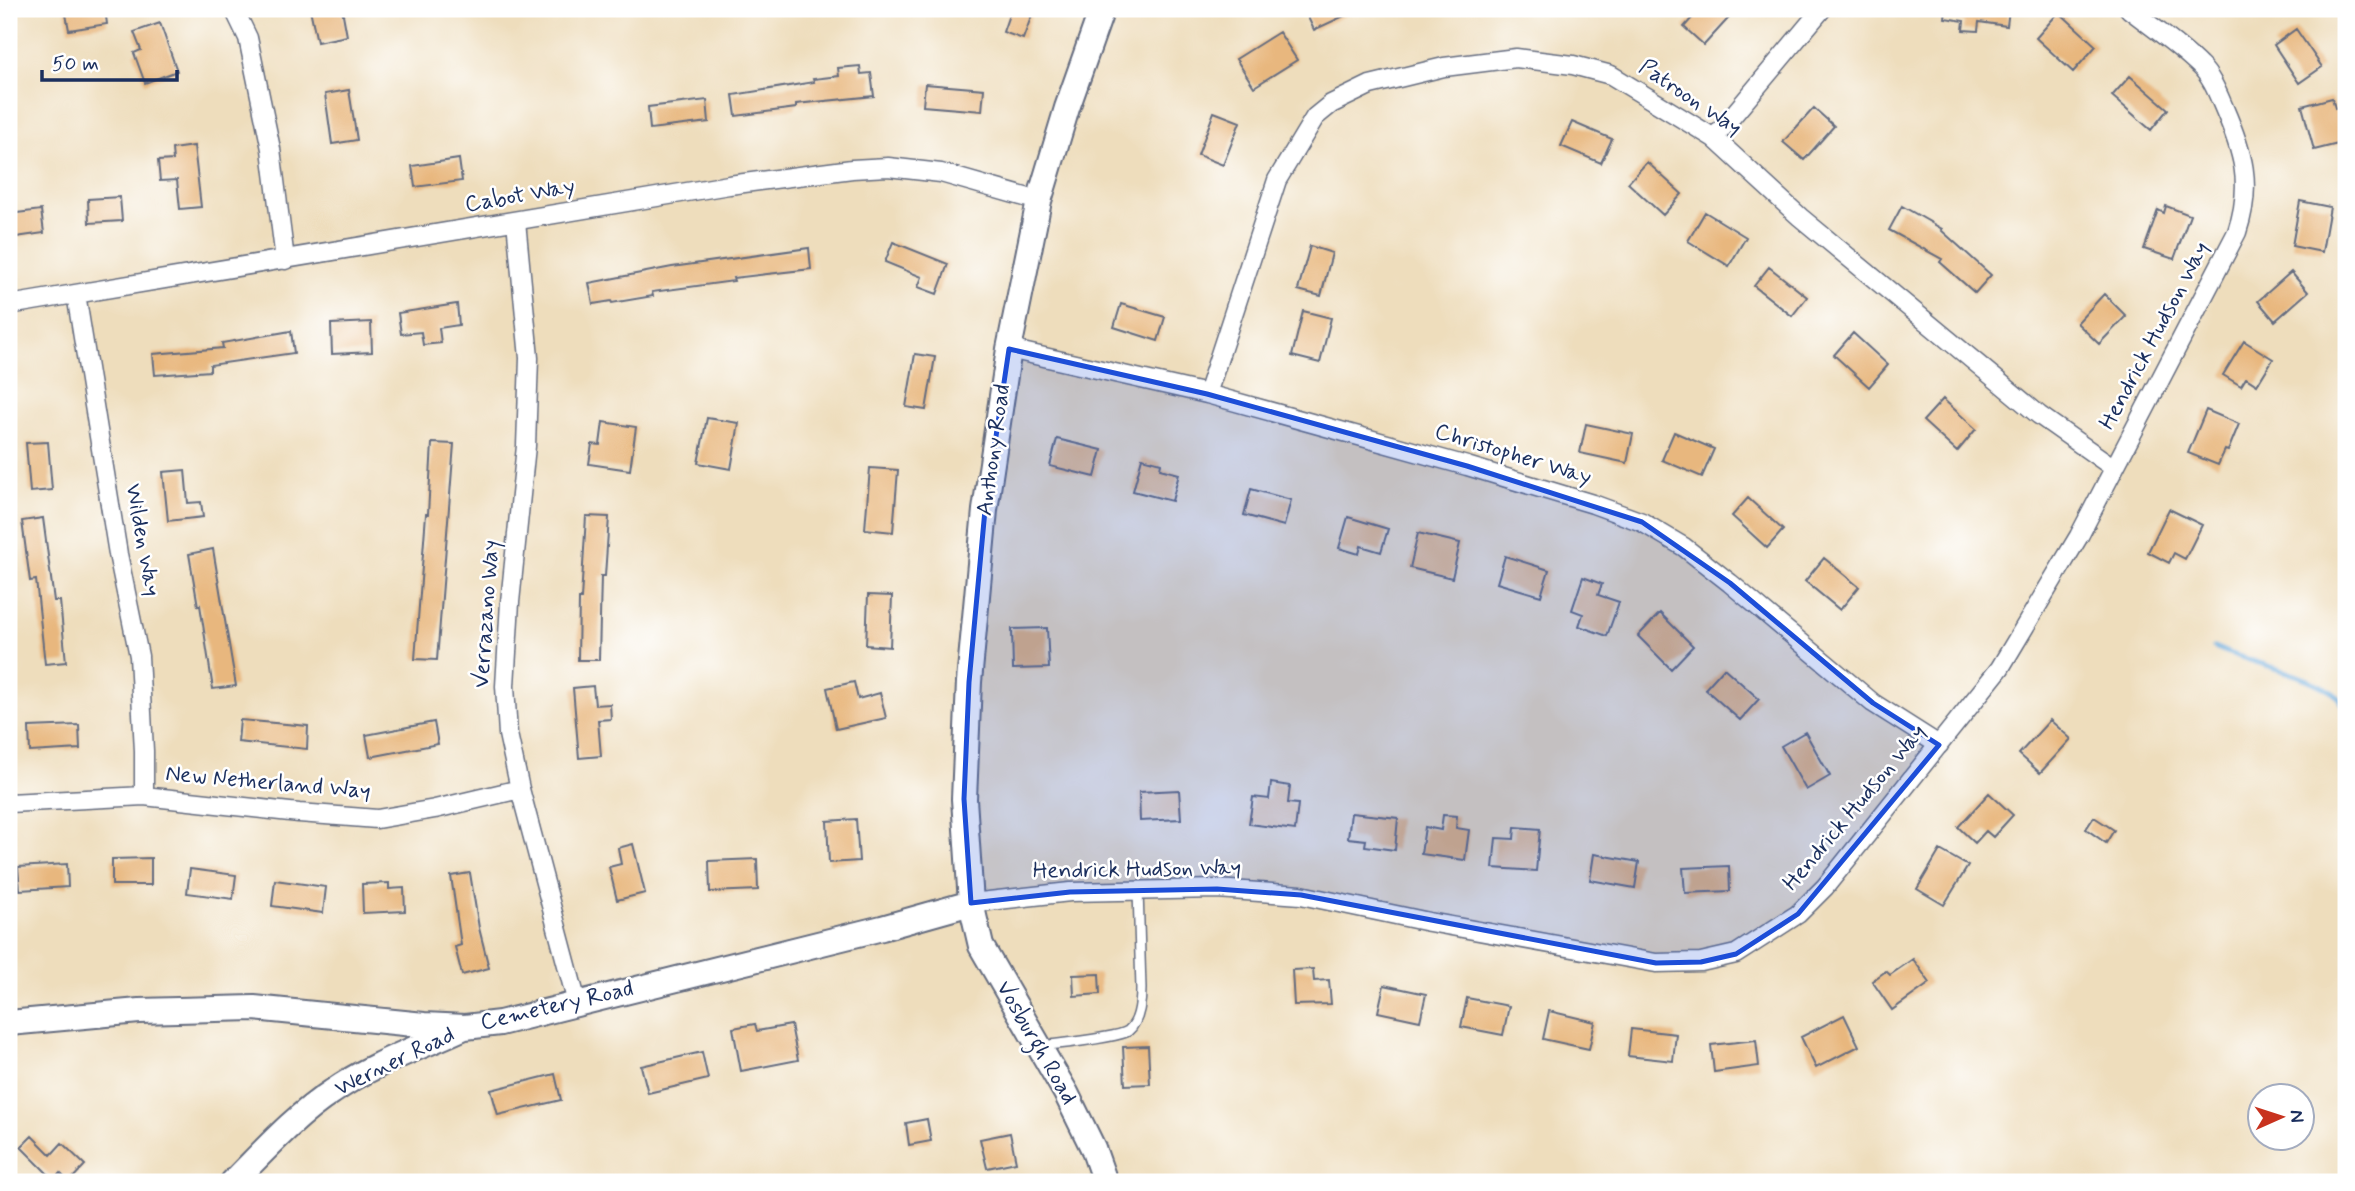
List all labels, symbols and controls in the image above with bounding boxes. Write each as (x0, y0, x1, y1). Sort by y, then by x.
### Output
scale bar (42, 38, 177, 82)
text: 50 m (52, 50, 99, 78)
street label: Patroon Way (1633, 53, 1747, 143)
street label: Cabot Way (463, 172, 577, 220)
street label: Hendrick Hudson Way (2093, 237, 2217, 435)
street label: Anthony Road (970, 382, 1018, 518)
street label: Christopher Way (1431, 417, 1595, 493)
street label: Wilden Way (117, 481, 167, 599)
street label: Verrazano Way (467, 539, 507, 689)
street label: Hendrick Hudson Way (1776, 718, 1934, 898)
street label: New Netherland Way (164, 759, 372, 807)
street label: Hendrick Hudson Way (1032, 853, 1242, 887)
street label: Cemetery Road (477, 974, 637, 1038)
street label: Vosburgh Road (987, 976, 1084, 1111)
street label: Werner Road (330, 1020, 460, 1104)
north arrow (2246, 1082, 2316, 1152)
text: N (2284, 1109, 2309, 1123)

